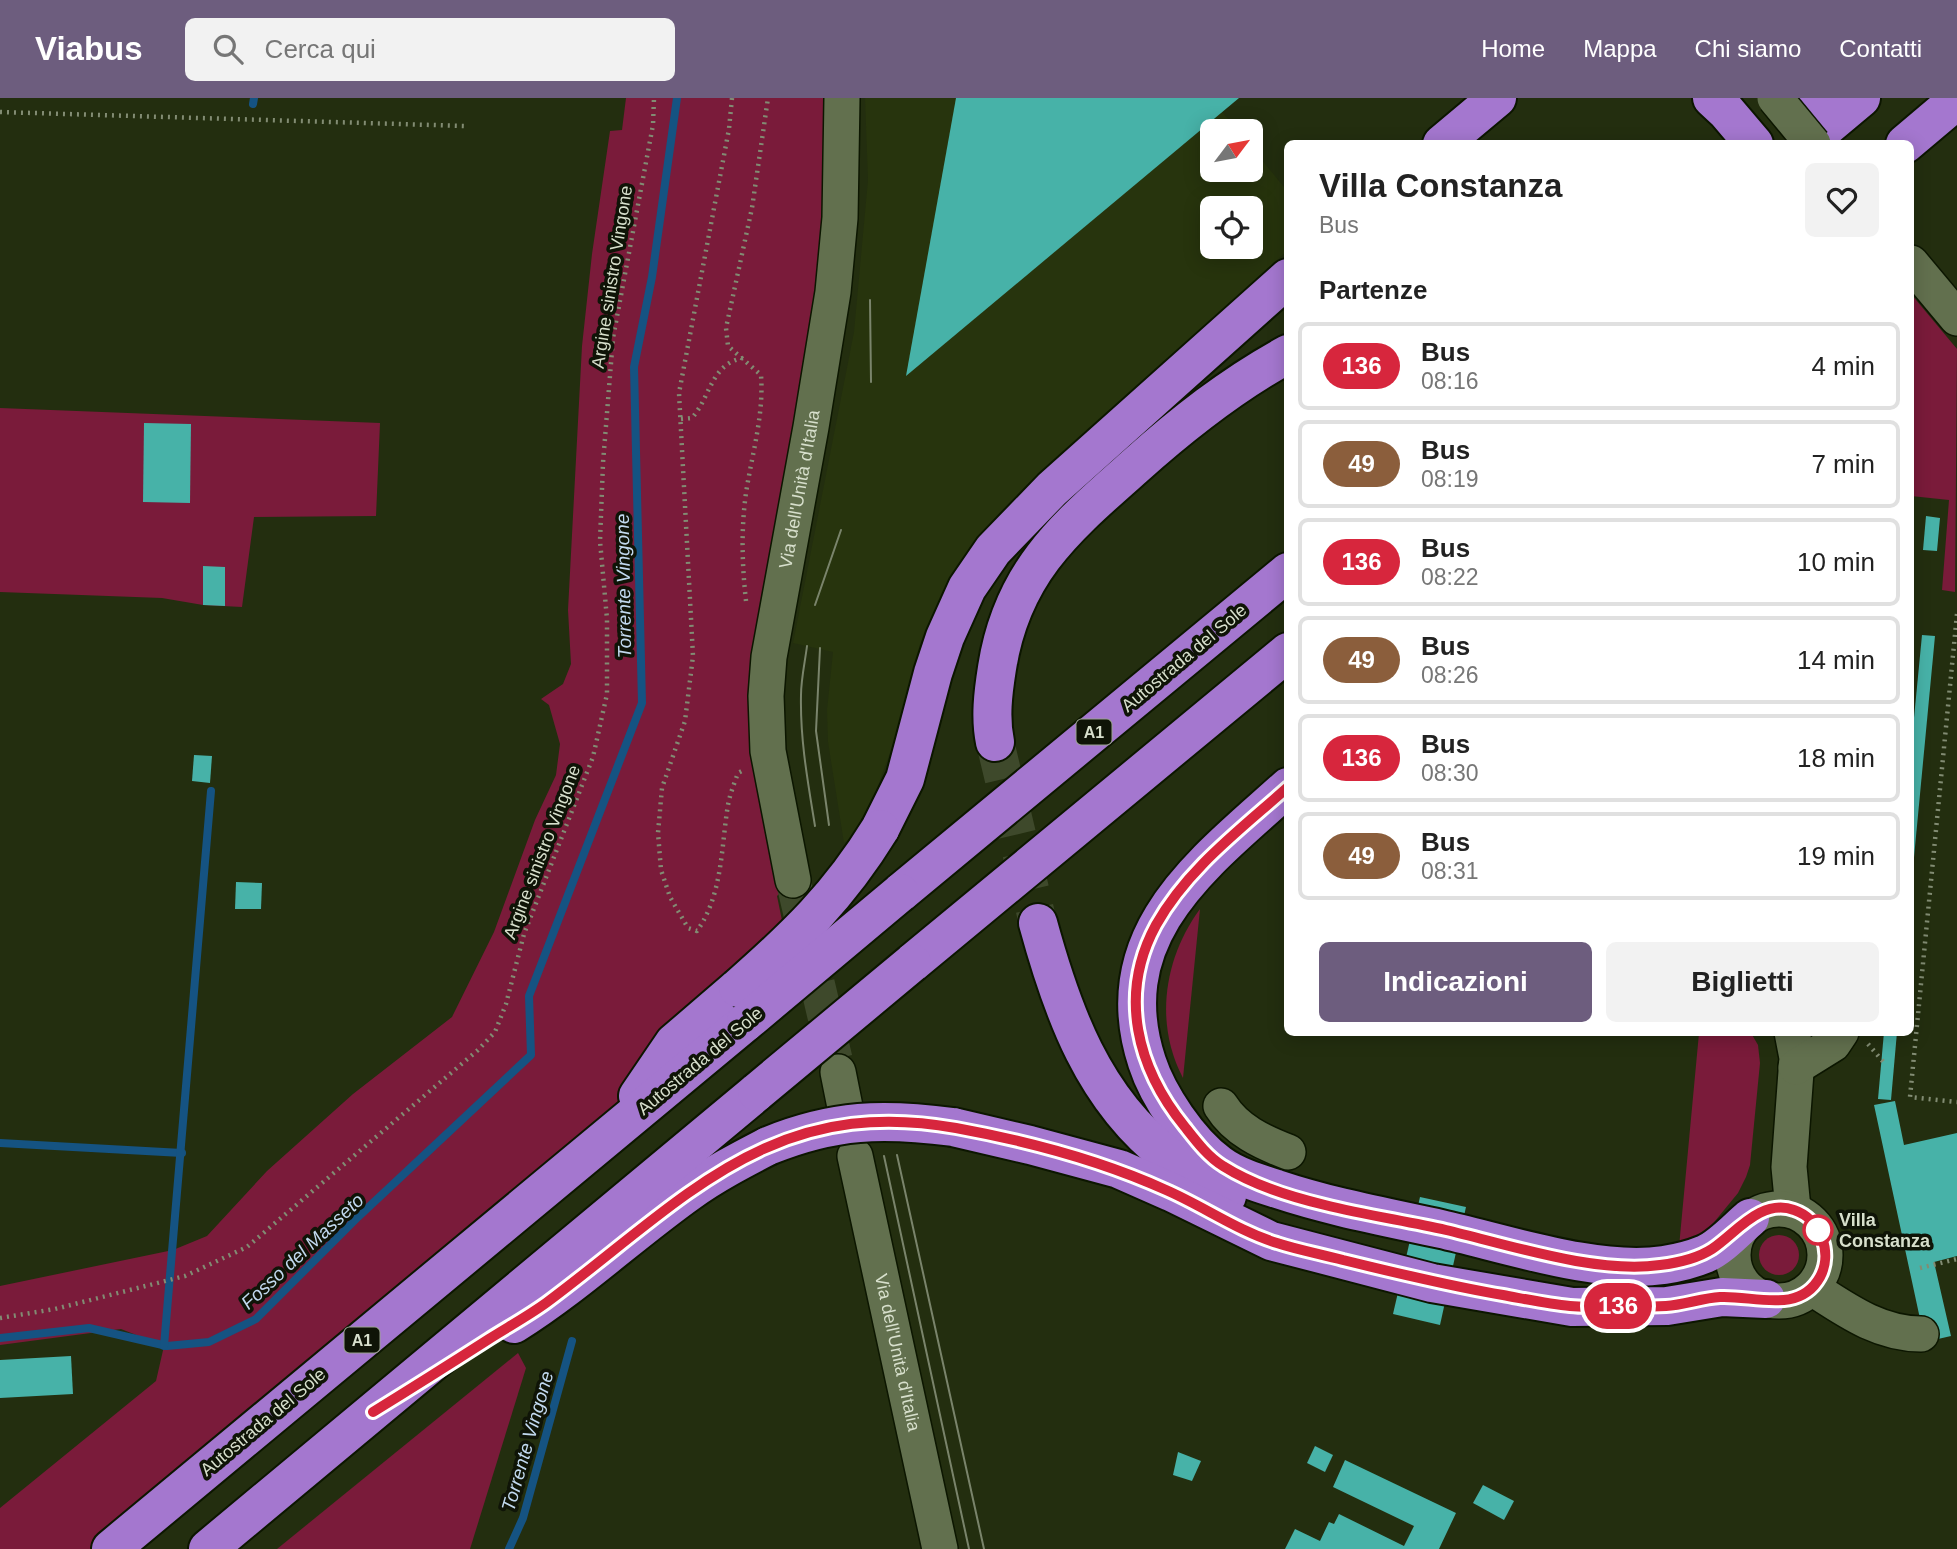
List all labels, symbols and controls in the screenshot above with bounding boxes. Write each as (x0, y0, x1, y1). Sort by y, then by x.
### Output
search box (185, 18, 675, 81)
text: Viabus (35, 30, 143, 67)
icon: search (209, 30, 247, 68)
text: Cerca qui (265, 34, 376, 64)
text: Home (1481, 35, 1545, 62)
text: Mappa (1583, 35, 1657, 62)
text: Chi siamo (1695, 35, 1801, 62)
text: Contatti (1839, 35, 1922, 62)
north arrow (1200, 119, 1264, 182)
map controls (1200, 119, 1263, 259)
button: heart (1805, 163, 1879, 237)
text: Villa Constanza (1319, 167, 1562, 204)
street label: Argine sinistro Vingone (588, 184, 636, 370)
button: locate (1200, 196, 1263, 259)
text: Bus (1319, 212, 1359, 238)
text: Partenze (1319, 275, 1427, 305)
text: Bus (1421, 337, 1470, 367)
text: 4 min (1811, 351, 1875, 381)
text: 136 (1341, 352, 1382, 379)
text: 08:16 (1421, 368, 1479, 394)
street label: Via dell'Unità d'Italia (775, 408, 824, 570)
text: Bus (1421, 435, 1470, 465)
text: 7 min (1811, 449, 1875, 479)
text: 49 (1348, 450, 1375, 477)
text: 08:19 (1421, 466, 1479, 492)
water label: Torrente Vingone (612, 513, 635, 659)
text: Bus (1421, 533, 1470, 563)
text: 10 min (1797, 547, 1875, 577)
text: 136 (1341, 548, 1382, 575)
text: 08:22 (1421, 564, 1479, 590)
street label: Autostrada del Sole (1117, 600, 1251, 716)
text: Bus (1421, 631, 1470, 661)
text: 14 min (1797, 645, 1875, 675)
text: 49 (1348, 646, 1375, 673)
text: 08:26 (1421, 662, 1479, 688)
road number: A1 (1076, 720, 1112, 744)
text: Bus (1421, 729, 1470, 759)
text: 18 min (1797, 743, 1875, 773)
text: 136 (1341, 744, 1382, 771)
text: 08:30 (1421, 760, 1479, 786)
street label: Argine sinistro Vingone (500, 762, 584, 942)
text: Bus (1421, 827, 1470, 857)
text: 19 min (1797, 841, 1875, 871)
text: 49 (1348, 842, 1375, 869)
text: 08:31 (1421, 858, 1479, 884)
button: Indicazioni (1319, 942, 1592, 1022)
button: Biglietti (1606, 942, 1879, 1022)
street label: Autostrada del Sole (633, 1003, 767, 1119)
water label: Fosso del Masseto (237, 1189, 368, 1313)
place label: Villa Constanza (1839, 1210, 1931, 1251)
marker: Villa Constanza (1803, 1215, 1833, 1245)
street label: Via dell'Unità d'Italia (871, 1272, 924, 1434)
line badge: 136 (1578, 1283, 1658, 1329)
text: 136 (1598, 1292, 1638, 1319)
road number: A1 (344, 1328, 380, 1352)
street label: Autostrada del Sole (196, 1364, 330, 1480)
water label: Torrente Vingone (497, 1369, 558, 1514)

